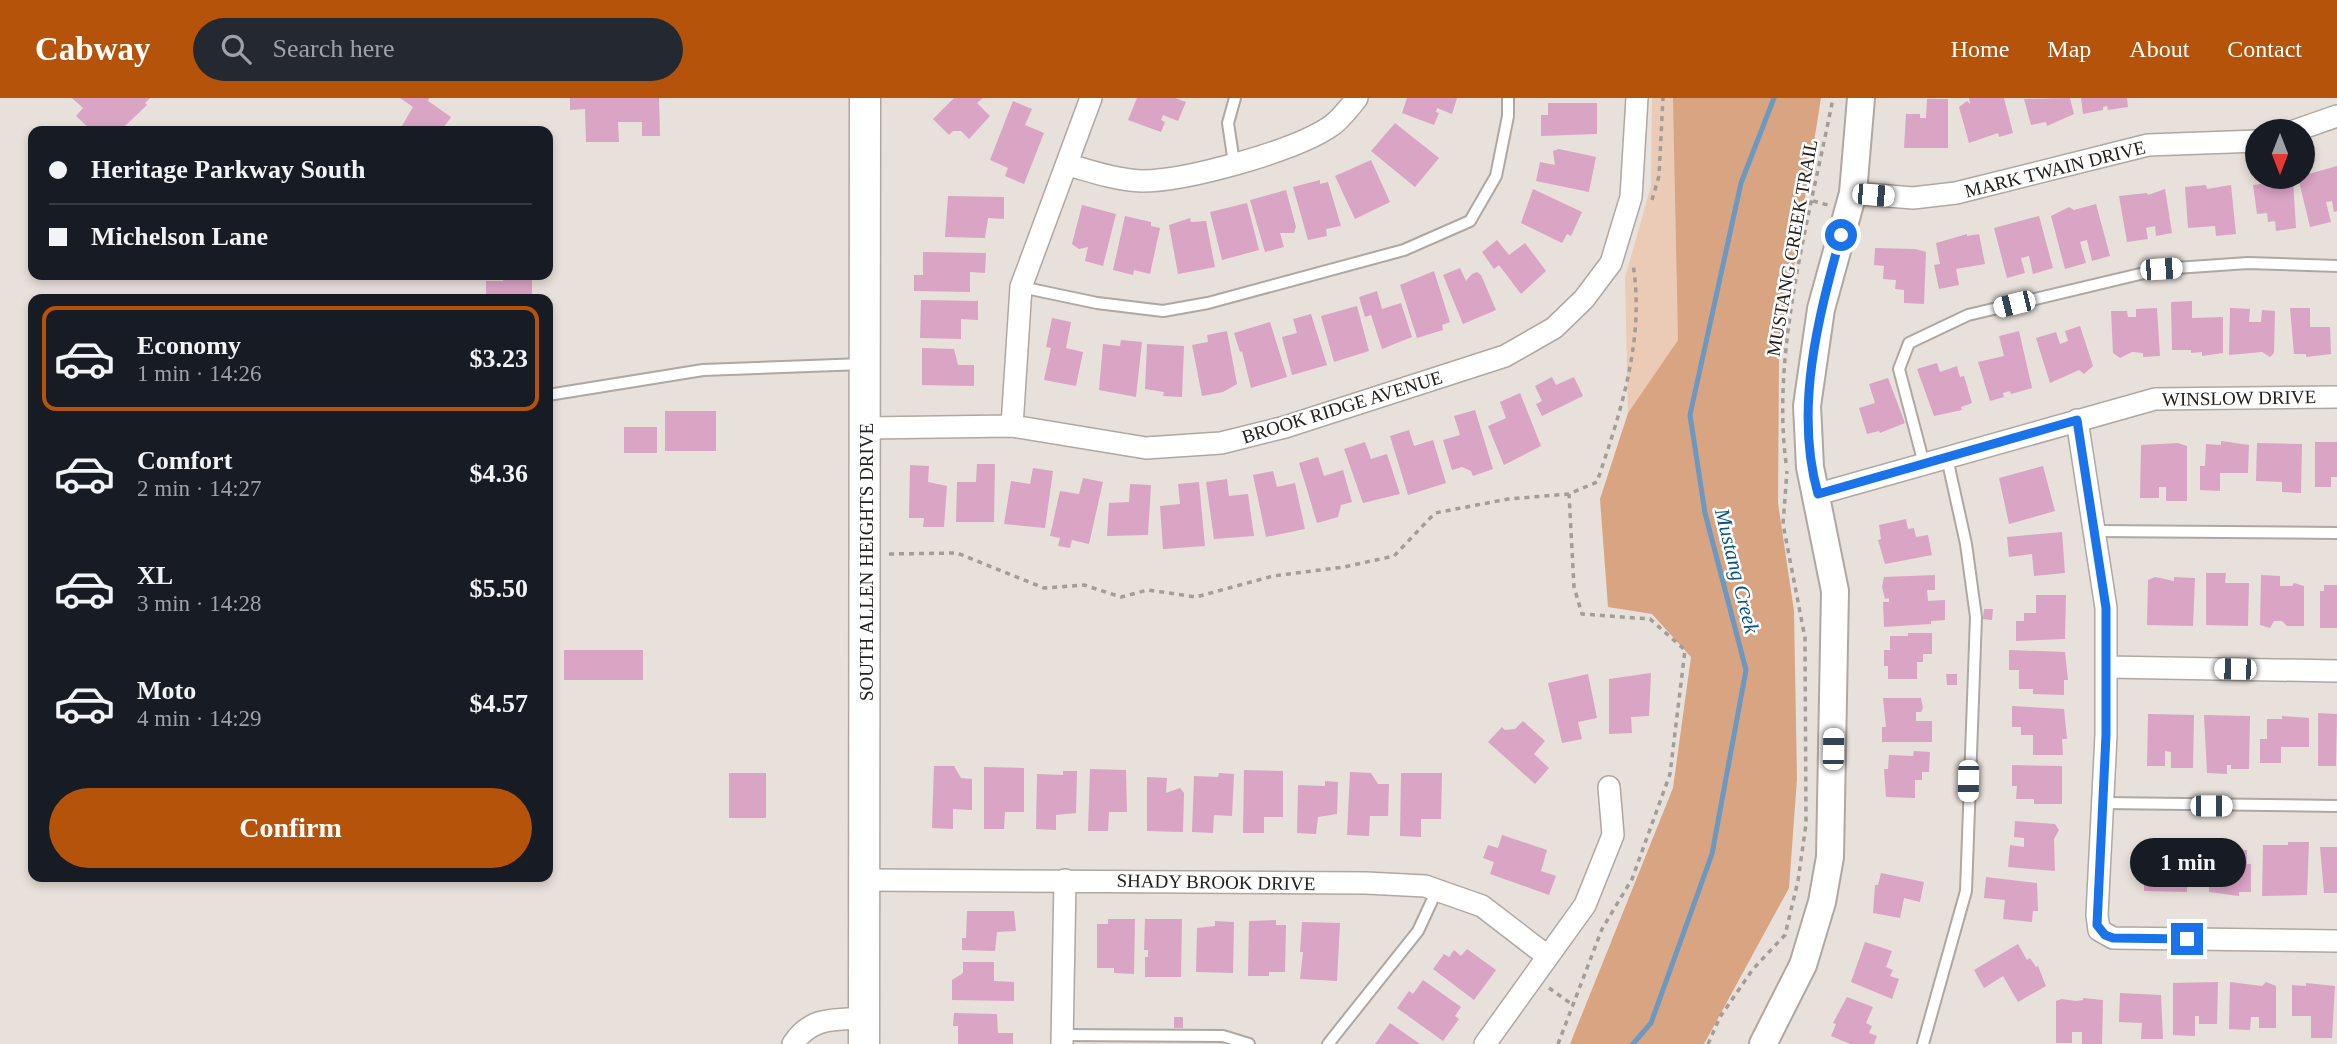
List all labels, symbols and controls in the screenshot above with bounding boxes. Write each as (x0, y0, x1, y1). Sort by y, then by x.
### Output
search box (193, 18, 683, 81)
icon: search (217, 30, 255, 68)
text: Cabway (35, 31, 151, 67)
text: Search here (273, 34, 395, 63)
text: Home (1951, 36, 2009, 62)
text: Map (2047, 36, 2091, 62)
text: About (2129, 36, 2189, 62)
text: Contact (2227, 36, 2302, 62)
north arrow (2245, 119, 2315, 189)
map controls (2245, 119, 2315, 189)
street label: MARK TWAIN DRIVE (1963, 136, 2147, 202)
street label: MUSTANG CREEK TRAIL (1763, 138, 1821, 358)
text: Heritage Parkway South (91, 155, 365, 184)
car (1852, 183, 1895, 207)
route start (1825, 219, 1857, 251)
text: Michelson Lane (91, 222, 268, 251)
car (2140, 257, 2183, 281)
car (1992, 289, 2037, 319)
icon: car (53, 327, 116, 390)
text: Economy (137, 331, 241, 360)
text: $3.23 (470, 344, 528, 373)
text: 1 min · 14:26 (137, 361, 262, 386)
street label: BROOK RIDGE AVENUE (1239, 366, 1445, 448)
street label: WINSLOW DRIVE (2162, 386, 2316, 410)
street label: SOUTH ALLEN HEIGHTS DRIVE (856, 423, 877, 701)
icon: car (53, 442, 116, 505)
text: Comfort (137, 446, 232, 475)
text: $4.36 (470, 459, 528, 488)
text: 2 min · 14:27 (137, 476, 262, 501)
water label: Mustang Creek (1710, 505, 1764, 637)
icon: car (53, 557, 116, 620)
text: XL (137, 561, 173, 590)
text: $5.50 (470, 574, 528, 603)
text: 3 min · 14:28 (137, 591, 262, 616)
car (2214, 658, 2257, 680)
icon: car (53, 672, 116, 735)
text: Moto (137, 676, 196, 705)
text: $4.57 (470, 689, 528, 718)
text: 4 min · 14:29 (137, 706, 262, 731)
car (1823, 728, 1844, 770)
car (1958, 760, 1979, 802)
button: Confirm (49, 788, 532, 868)
car (2191, 796, 2233, 817)
callout: 1 min (2129, 838, 2245, 886)
text: 1 min (2160, 850, 2216, 875)
street label: SHADY BROOK DRIVE (1116, 870, 1316, 894)
route end (2171, 923, 2203, 955)

